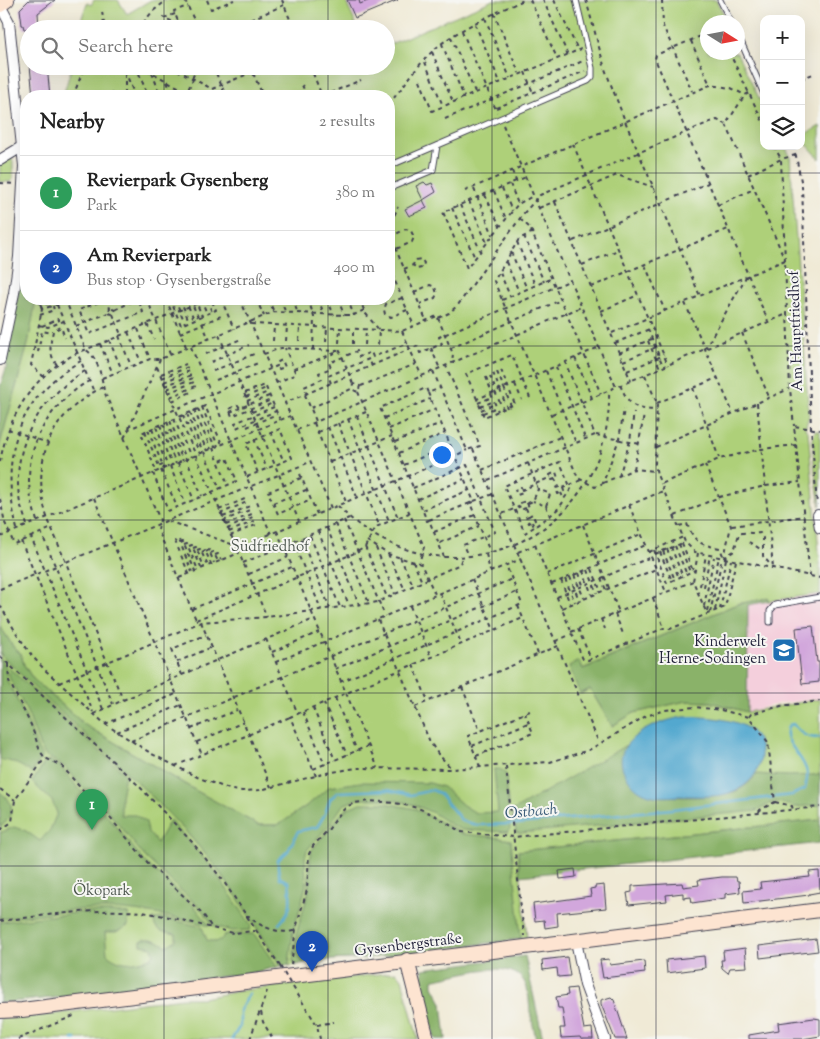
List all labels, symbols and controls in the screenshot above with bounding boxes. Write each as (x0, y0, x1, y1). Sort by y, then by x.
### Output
north arrow (700, 15, 745, 60)
map controls (760, 15, 805, 150)
button: + (760, 15, 805, 60)
search box (20, 20, 395, 75)
icon: search (38, 34, 66, 62)
text: Search here (78, 34, 173, 61)
button: − (760, 60, 805, 105)
button: layers (760, 105, 805, 150)
text: Nearby (40, 108, 105, 138)
text: 2 results (319, 111, 375, 134)
text: Revierpark Gysenberg (87, 168, 268, 195)
text: 1 (53, 182, 59, 205)
text: 380 m (335, 182, 375, 205)
text: Park (87, 195, 118, 218)
text: Am Revierpark (87, 243, 212, 270)
text: 2 (52, 257, 60, 280)
text: 400 m (334, 257, 375, 280)
street label: Am Hauptfriedhof (784, 269, 809, 392)
text: Bus stop · Gysenbergstraße (87, 270, 271, 293)
your location (429, 442, 455, 468)
park label: Südfriedhof (231, 537, 310, 558)
place label: Kinderwelt Herne-Sodingen (659, 632, 766, 670)
school or university icon: Kinderwelt Herne-Sodingen (771, 637, 797, 663)
pin: 1 (76, 789, 108, 830)
water label: Ostbach (504, 799, 559, 826)
park label: Ökopark (73, 880, 131, 902)
street label: Gysenbergstraße (353, 928, 463, 962)
pin: 2 (296, 931, 328, 972)

